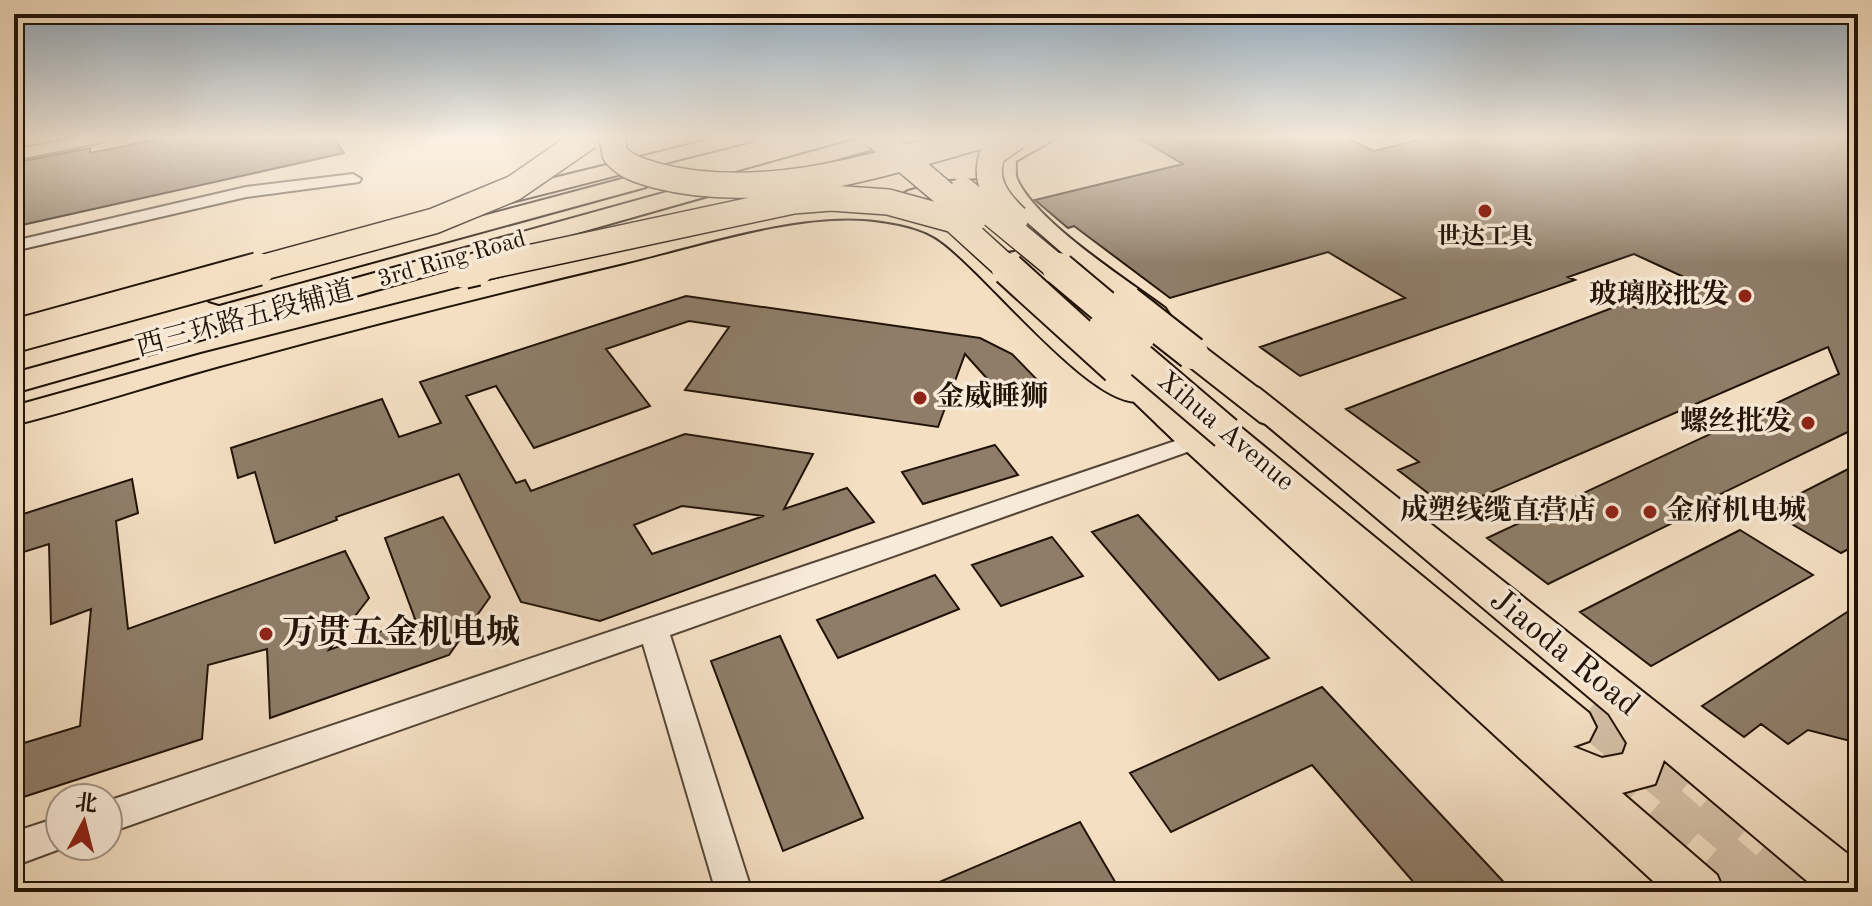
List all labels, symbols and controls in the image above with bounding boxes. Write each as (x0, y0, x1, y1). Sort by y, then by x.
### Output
marker: 世达工具 (1476, 202, 1494, 220)
place label: 世达工具 (1437, 223, 1533, 250)
street label: 3rd Ring Road (375, 227, 529, 293)
street label: 西三环路五段辅道 (132, 275, 357, 363)
place label: 玻璃胶批发 (1589, 278, 1729, 310)
marker: 玻璃胶批发 (1736, 287, 1754, 305)
street label: Xihua Avenue (1151, 367, 1299, 497)
place label: 金威睡狮 (936, 380, 1048, 412)
marker: 金威睡狮 (911, 389, 929, 407)
place label: 螺丝批发 (1680, 406, 1792, 437)
marker: 螺丝批发 (1799, 414, 1817, 432)
place label: 成塑线缆直营店 (1400, 494, 1596, 526)
place label: 金府机电城 (1666, 494, 1806, 526)
marker: 成塑线缆直营店 (1603, 503, 1621, 521)
marker: 金府机电城 (1641, 503, 1659, 521)
street label: Jiaoda Road (1483, 583, 1645, 723)
place label: 万贯五金机电城 (282, 613, 520, 651)
marker: 万贯五金机电城 (257, 625, 275, 643)
north arrow (44, 782, 124, 862)
text: 北 (74, 791, 99, 816)

